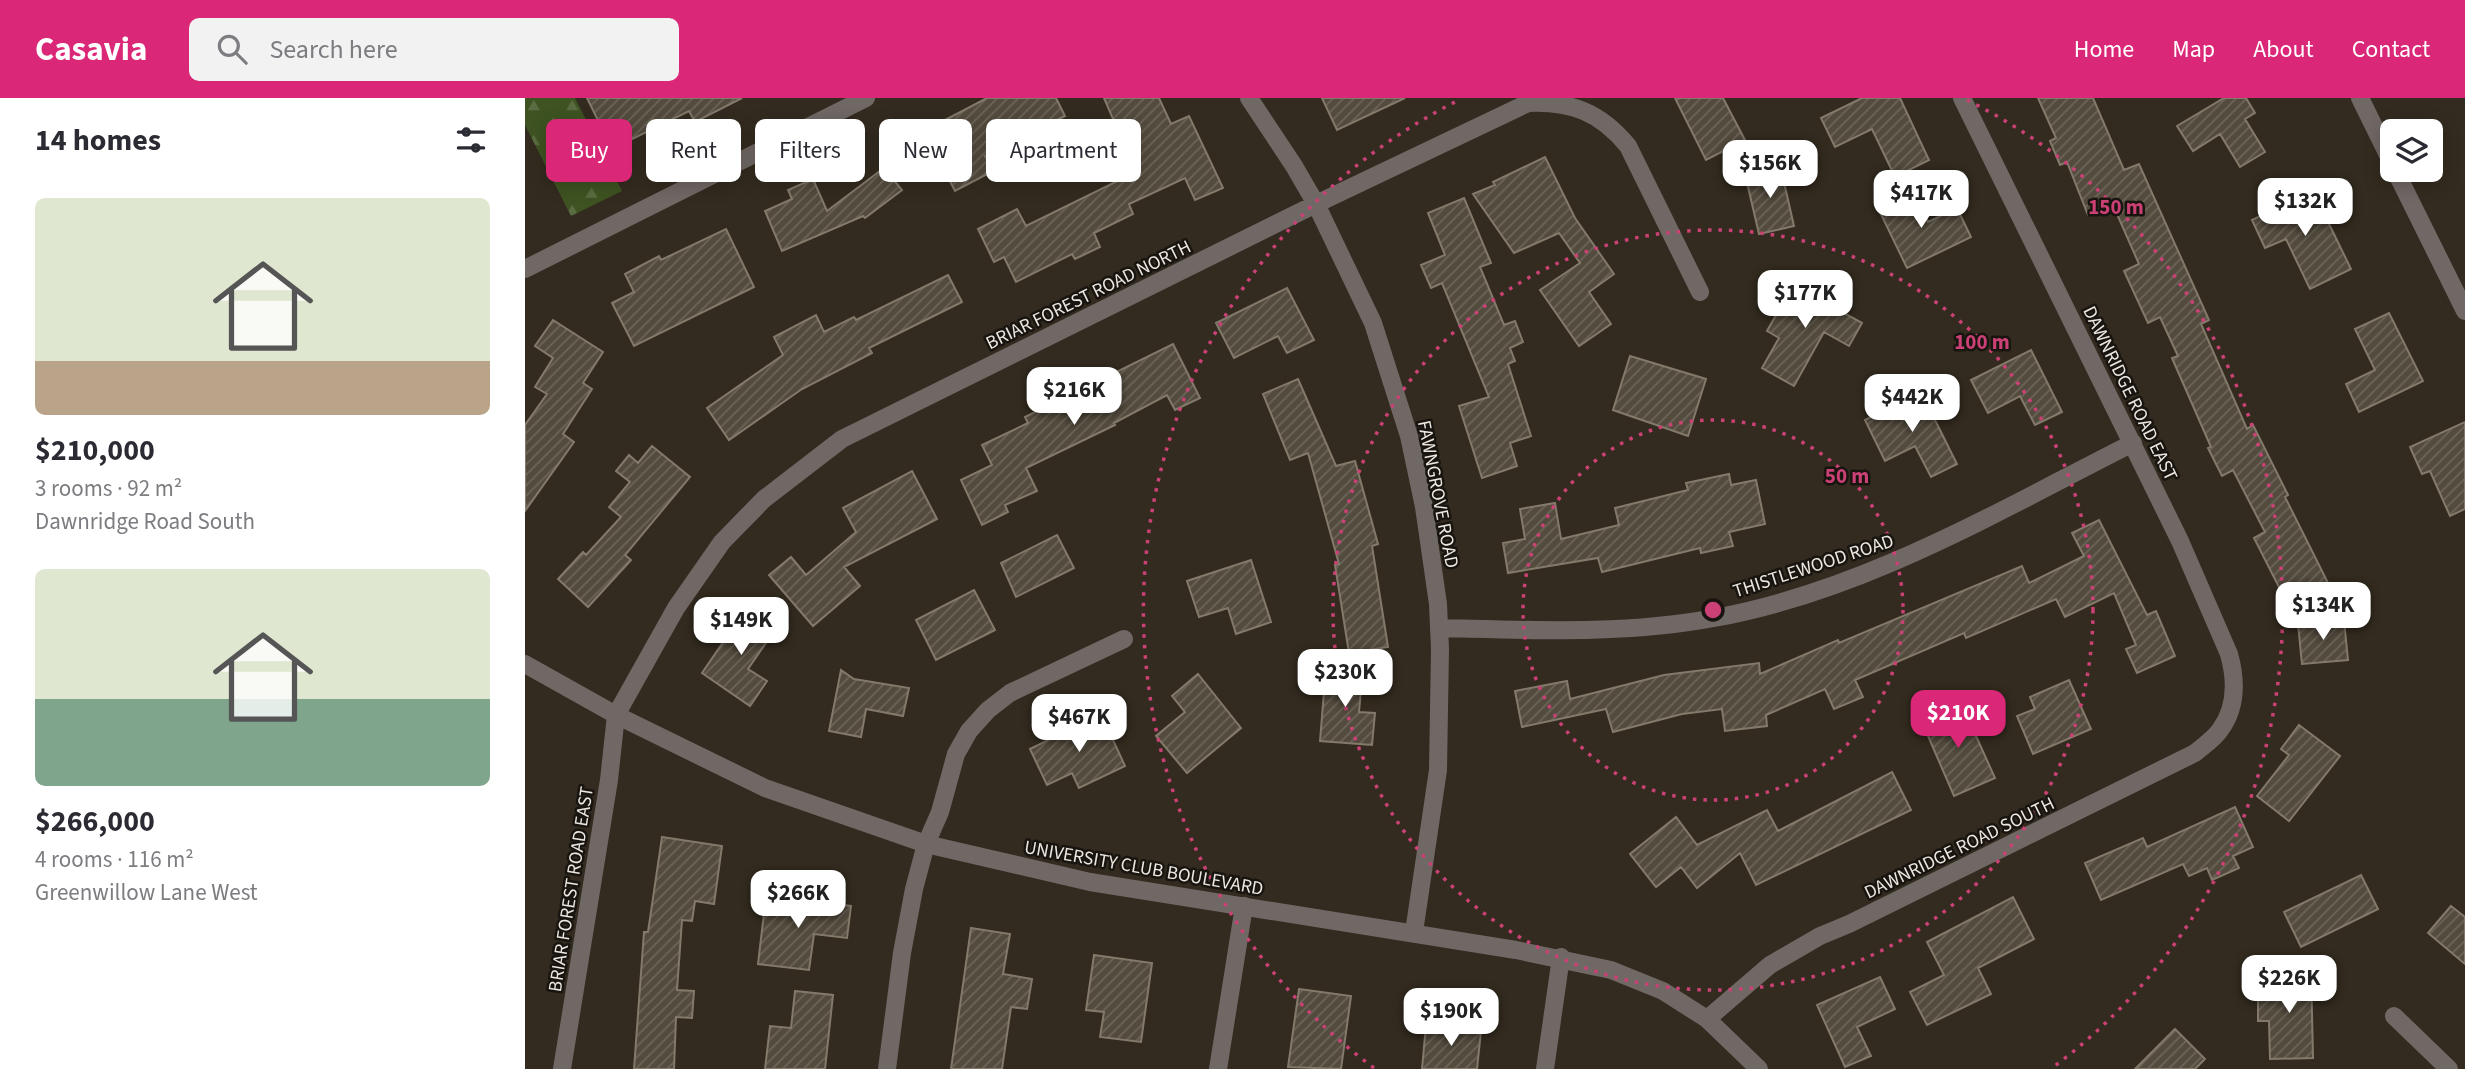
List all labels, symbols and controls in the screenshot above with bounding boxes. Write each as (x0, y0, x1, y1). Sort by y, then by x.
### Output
search box (189, 18, 679, 81)
text: Casavia (35, 26, 147, 73)
icon: search (213, 30, 251, 68)
text: Search here (269, 31, 398, 68)
text: Home (2074, 32, 2134, 67)
text: Map (2172, 32, 2215, 67)
text: About (2253, 32, 2314, 67)
text: Contact (2352, 32, 2430, 67)
text: 14 homes (35, 119, 161, 162)
chip: Buy (546, 119, 632, 182)
chip: Rent (646, 119, 741, 182)
chip: Filters (755, 119, 865, 182)
chip: New (879, 119, 972, 182)
chip: Apartment (986, 119, 1141, 182)
map controls (2380, 119, 2443, 182)
button: layers (2380, 119, 2443, 182)
icon: filters (452, 121, 490, 159)
pin: $156K (1721, 140, 1819, 200)
text: $156K (1739, 146, 1801, 179)
pin: $417K (1872, 170, 1970, 230)
text: $417K (1890, 176, 1952, 209)
pin: $132K (2256, 178, 2354, 238)
text: $132K (2274, 184, 2336, 217)
text: 150 m (2088, 192, 2144, 222)
street label: BRIAR FOREST ROAD NORTH (981, 234, 1196, 357)
icon: home (200, 243, 326, 369)
pin: $177K (1756, 271, 1854, 330)
text: $177K (1774, 276, 1836, 309)
street label: DAWNRIDGE ROAD EAST (2076, 302, 2184, 486)
text: 100 m (1954, 327, 2010, 357)
pin: $216K (1025, 368, 1123, 427)
text: $216K (1043, 373, 1105, 406)
pin: $442K (1863, 374, 1961, 434)
text: $442K (1881, 380, 1943, 413)
street label: FAWNGROVE ROAD (1410, 418, 1465, 570)
text: $210,000 (35, 429, 155, 472)
text: 50 m (1825, 461, 1869, 491)
text: 3 rooms · 92 m² (35, 472, 182, 505)
text: Dawnridge Road South (35, 505, 255, 538)
street label: THISTLEWOOD ROAD (1730, 528, 1897, 605)
pin: $134K (2274, 582, 2372, 642)
text: $134K (2292, 588, 2354, 621)
pin: $149K (692, 598, 790, 657)
centre of rings (1701, 598, 1725, 622)
text: $149K (710, 603, 772, 636)
icon: home (200, 614, 326, 740)
pin: $230K (1296, 650, 1394, 709)
text: $230K (1314, 655, 1376, 688)
pin: $210K (1909, 690, 2007, 750)
pin: $467K (1030, 694, 1128, 754)
text: $210K (1927, 696, 1989, 729)
text: $467K (1048, 700, 1110, 733)
street label: BRIAR FOREST ROAD EAST (542, 785, 601, 994)
street label: DAWNRIDGE ROAD SOUTH (1860, 790, 2059, 906)
text: $266,000 (35, 800, 155, 843)
street label: UNIVERSITY CLUB BOULEVARD (1022, 834, 1265, 903)
text: 4 rooms · 116 m² (35, 843, 194, 876)
pin: $266K (749, 870, 847, 930)
text: Greenwillow Lane West (35, 876, 258, 909)
text: $266K (767, 876, 829, 909)
pin: $226K (2240, 956, 2338, 1015)
text: $226K (2258, 961, 2320, 994)
pin: $190K (1402, 988, 1500, 1048)
text: $190K (1420, 994, 1482, 1027)

